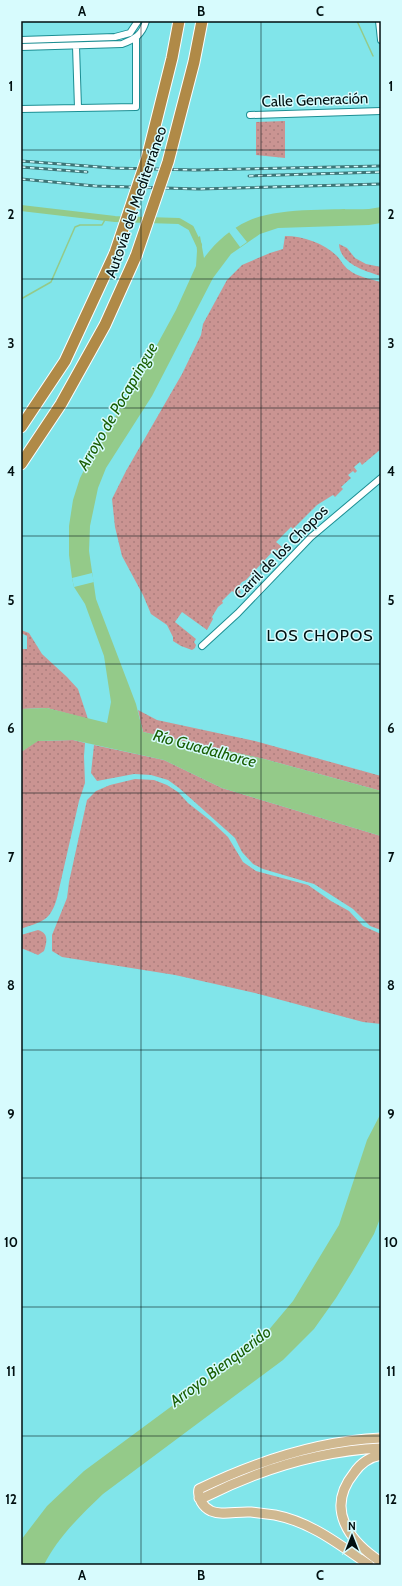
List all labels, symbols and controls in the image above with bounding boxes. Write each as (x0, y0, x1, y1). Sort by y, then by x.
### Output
text: A (78, 3, 87, 19)
text: B (197, 3, 205, 19)
text: C (316, 3, 324, 19)
text: 1 (9, 78, 13, 94)
text: 1 (389, 78, 393, 94)
street label: Calle Generación (261, 89, 369, 111)
street label: Autovía del Mediterráneo (102, 124, 170, 280)
text: 2 (8, 206, 15, 222)
text: 2 (388, 206, 395, 222)
text: 3 (7, 335, 15, 351)
text: 3 (387, 335, 395, 351)
water label: Arroyo de Pocapringue (73, 339, 162, 474)
text: 4 (7, 463, 15, 479)
text: 4 (387, 463, 395, 479)
street label: Carril de los Chopos (230, 501, 332, 603)
text: 5 (8, 592, 15, 608)
text: 5 (388, 592, 395, 608)
district label: LOS CHOPOS (266, 626, 374, 645)
text: 6 (7, 720, 15, 736)
text: 6 (387, 720, 395, 736)
water label: Río Guadalhorce (151, 726, 258, 771)
text: 7 (8, 849, 15, 865)
text: 7 (388, 849, 395, 865)
text: 8 (7, 977, 15, 993)
text: 8 (387, 977, 395, 993)
text: 9 (7, 1106, 15, 1122)
text: 9 (387, 1106, 395, 1122)
text: 10 (4, 1234, 18, 1250)
text: 10 (384, 1234, 398, 1250)
water label: Arroyo Bienquerido (165, 1322, 275, 1411)
text: 11 (6, 1363, 16, 1379)
text: 11 (386, 1363, 396, 1379)
text: 12 (5, 1491, 17, 1507)
text: 12 (385, 1491, 397, 1507)
north arrow (332, 1516, 372, 1556)
text: N (348, 1519, 356, 1533)
text: A (78, 1567, 87, 1583)
text: B (197, 1567, 205, 1583)
text: C (316, 1567, 324, 1583)

